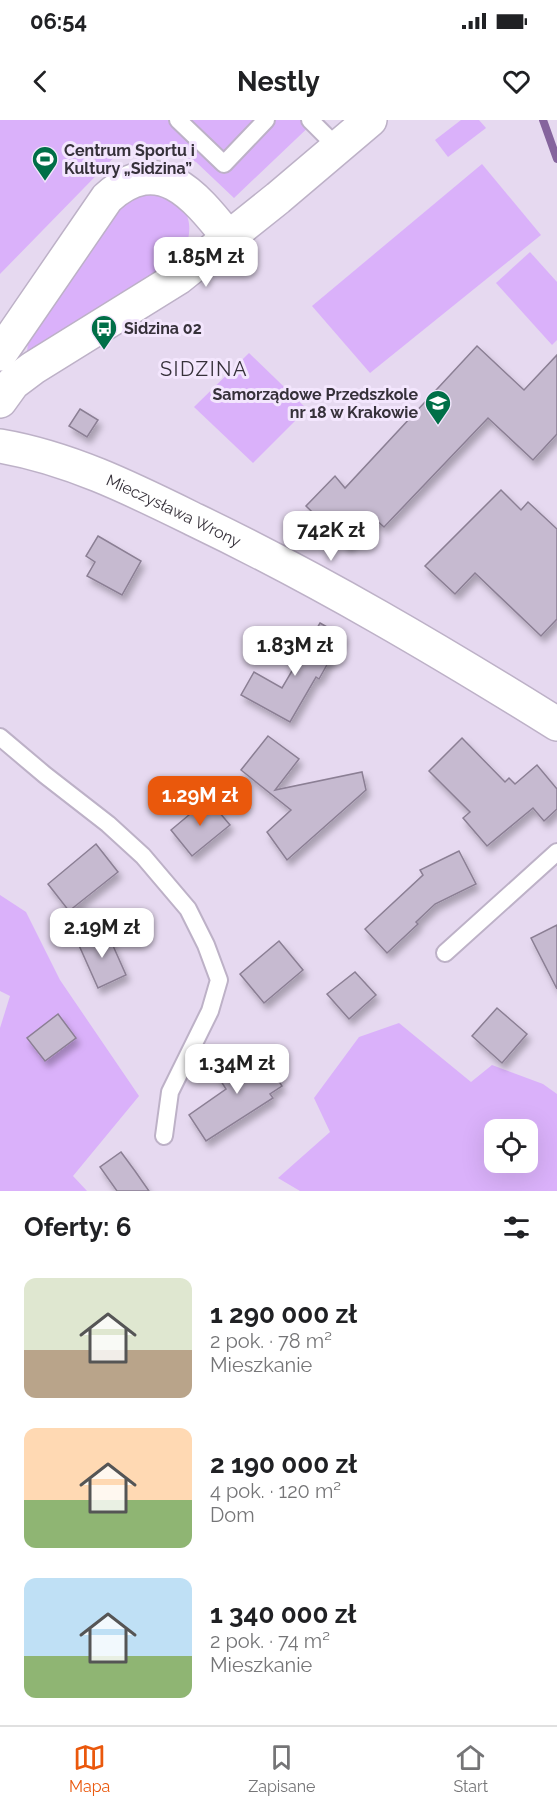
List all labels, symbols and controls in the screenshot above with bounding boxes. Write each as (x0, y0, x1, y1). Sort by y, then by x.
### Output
text: 06:54 (30, 8, 87, 34)
icon: back (24, 65, 57, 98)
icon: heart (500, 65, 533, 98)
text: Nestly (237, 66, 320, 97)
place label: Centrum Sportu i Kultury „Sidzina” (64, 141, 195, 178)
sports icon: Centrum Sportu i Kultury „Sidzina” (30, 144, 60, 182)
pin: 1.85M zł (144, 237, 268, 288)
text: 1.85M zł (168, 244, 244, 268)
bus stop icon: Sidzina 02 (89, 313, 119, 351)
place label: Sidzina 02 (124, 319, 202, 338)
district label: SIDZINA (160, 357, 248, 381)
place label: Samorządowe Przedszkole nr 18 w Krakowie (212, 385, 418, 422)
school or university icon: Samorządowe Przedszkole nr 18 w Krakowie (423, 388, 453, 426)
street label: Mieczysława Wrony (103, 471, 244, 551)
pin: 742K zł (276, 511, 386, 562)
text: 742K zł (297, 518, 365, 542)
pin: 1.83M zł (233, 626, 357, 677)
text: 1.83M zł (257, 633, 333, 657)
pin: 1.29M zł (138, 776, 262, 827)
text: 1.29M zł (162, 783, 238, 807)
pin: 2.19M zł (40, 908, 164, 959)
text: 2.19M zł (64, 915, 140, 939)
pin: 1.34M zł (175, 1044, 299, 1095)
text: 1.34M zł (199, 1051, 275, 1075)
map controls (484, 1119, 538, 1173)
button: locate (484, 1119, 538, 1173)
icon: filters (500, 1211, 533, 1244)
text: Oferty: 6 (24, 1212, 131, 1242)
text: 1 290 000 zł (210, 1299, 357, 1329)
icon: home (72, 1302, 144, 1374)
text: 2 pok. · 78 m² (210, 1329, 332, 1353)
text: Mieszkanie (210, 1353, 312, 1377)
text: 2 190 000 zł (210, 1449, 357, 1479)
icon: home (72, 1452, 144, 1524)
text: 4 pok. · 120 m² (210, 1479, 341, 1503)
text: Dom (210, 1503, 255, 1527)
text: 1 340 000 zł (210, 1599, 357, 1629)
icon: home (72, 1602, 144, 1674)
text: 2 pok. · 74 m² (210, 1629, 330, 1653)
text: Mieszkanie (210, 1653, 312, 1677)
tab: Mapa (69, 1741, 110, 1796)
tab: Zapisane (248, 1741, 315, 1796)
tab: Start (453, 1741, 488, 1796)

